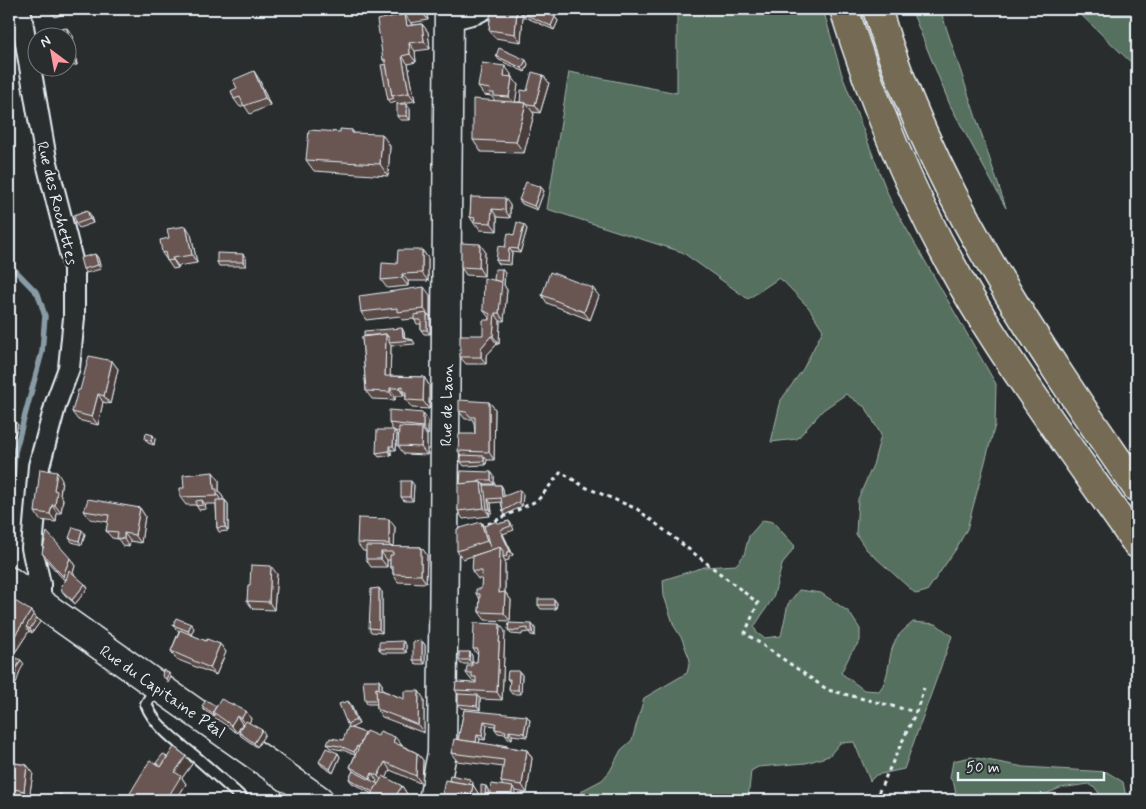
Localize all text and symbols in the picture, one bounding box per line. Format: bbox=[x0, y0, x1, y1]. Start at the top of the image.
north arrow bbox=[28, 28, 78, 78]
text: N bbox=[37, 32, 54, 52]
street label: Rue des Rochettes bbox=[31, 139, 82, 267]
street label: Rue de Laon bbox=[436, 363, 459, 447]
street label: Rue du Capitaine Péal bbox=[95, 641, 229, 744]
scale bar bbox=[958, 749, 1105, 781]
text: 50 m bbox=[966, 758, 1000, 778]

